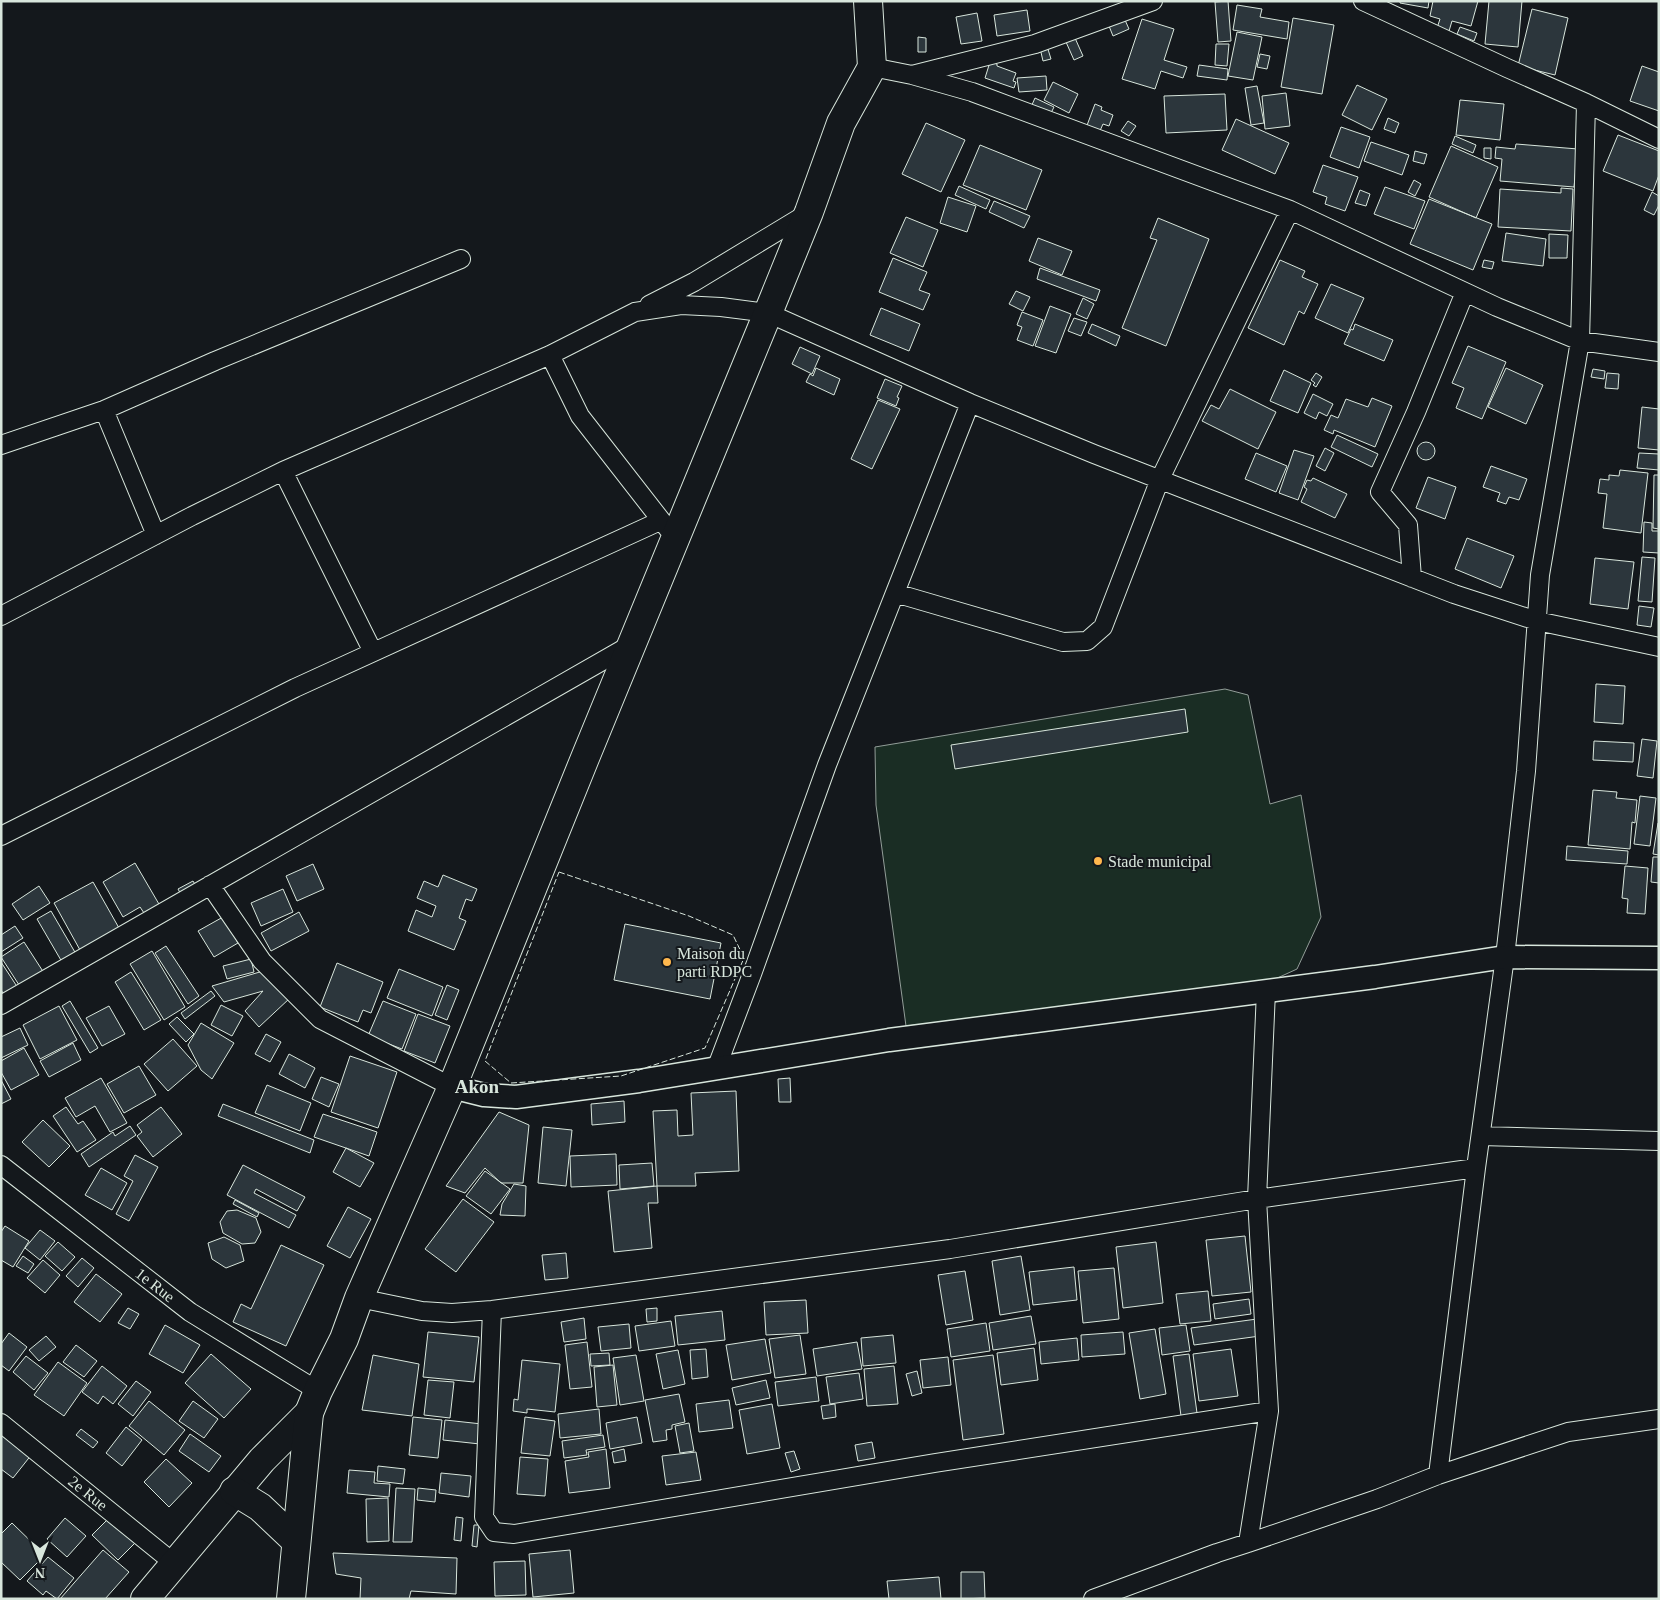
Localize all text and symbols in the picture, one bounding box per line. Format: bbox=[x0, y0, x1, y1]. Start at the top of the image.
place label: Stade municipal bbox=[1108, 853, 1212, 871]
marker: Stade municipal bbox=[1092, 855, 1104, 867]
place label: Maison du parti RDPC bbox=[677, 945, 752, 981]
marker: Maison du parti RDPC bbox=[661, 956, 673, 968]
district label: Akon bbox=[455, 1076, 500, 1097]
street label: 1e Rue bbox=[132, 1264, 178, 1306]
street label: 2e Rue bbox=[65, 1472, 111, 1514]
north arrow bbox=[15, 1535, 65, 1585]
text: N bbox=[35, 1565, 45, 1580]

